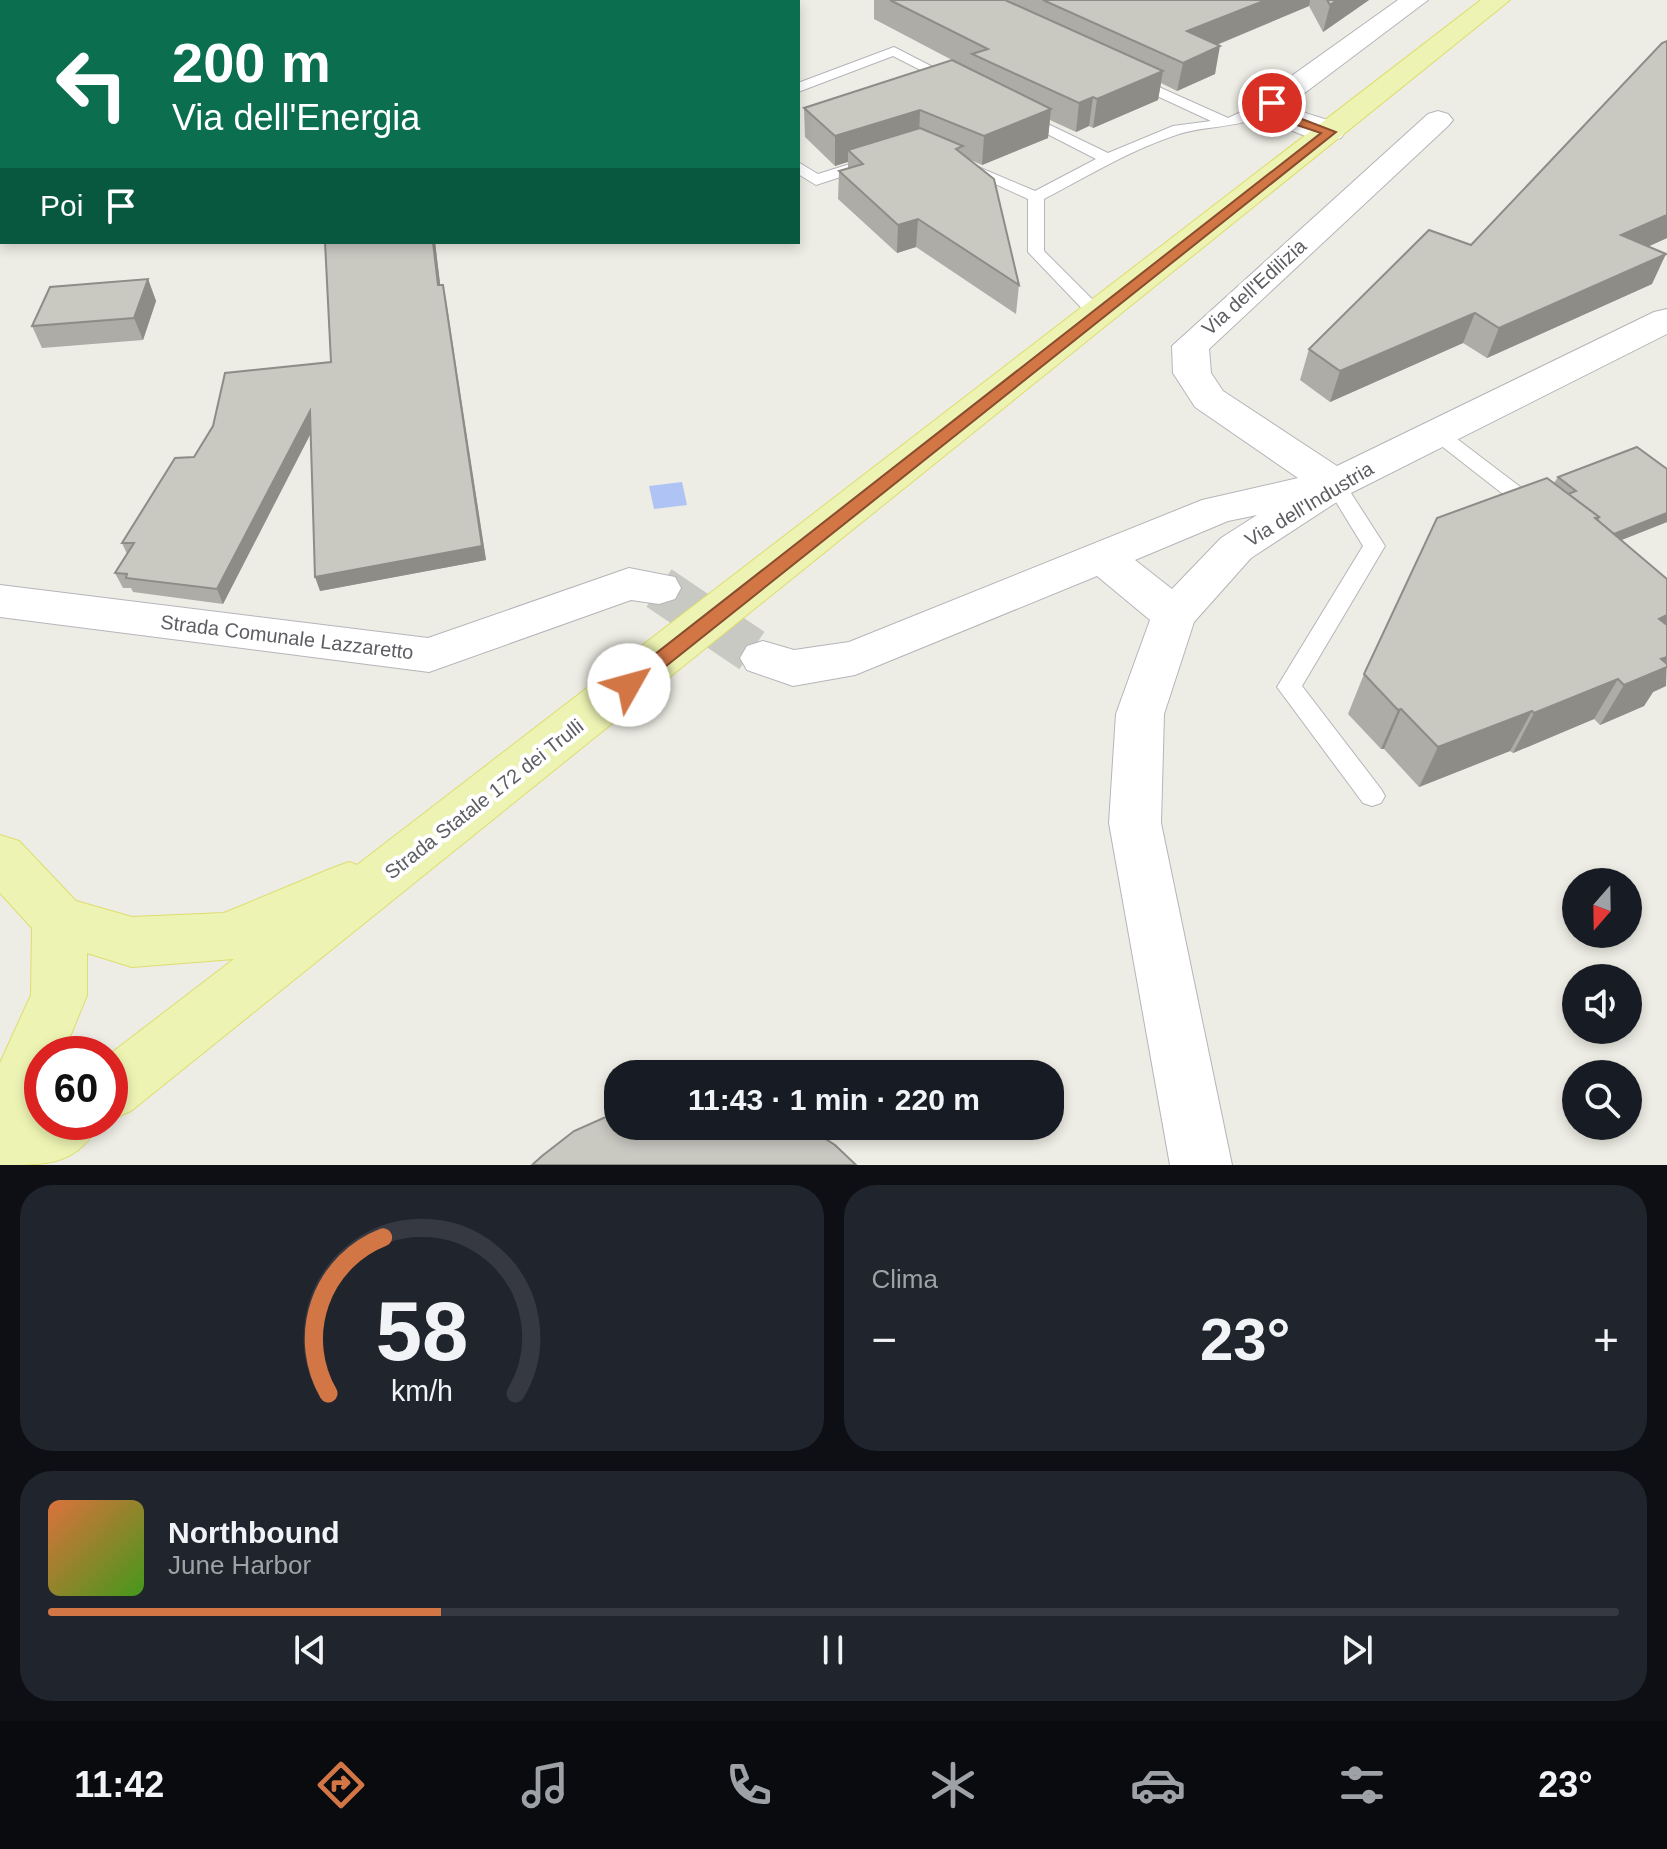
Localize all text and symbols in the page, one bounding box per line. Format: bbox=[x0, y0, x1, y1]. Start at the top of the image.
text: 200 m bbox=[172, 31, 331, 94]
icon: left bbox=[40, 32, 144, 136]
pin bbox=[1238, 69, 1306, 137]
icon: arrive bbox=[1250, 81, 1294, 125]
text: Via dell'Energia bbox=[172, 97, 420, 138]
icon: arrive bbox=[99, 184, 143, 228]
text: Poi bbox=[40, 189, 83, 222]
street label: Via dell'Edilizia bbox=[1197, 234, 1311, 339]
street label: Via dell'Industria bbox=[1241, 457, 1378, 551]
street label: Strada Comunale Lazzaretto bbox=[159, 611, 415, 663]
position arrow bbox=[587, 643, 671, 727]
street label: Strada Statale 172 dei Trulli bbox=[380, 715, 588, 883]
north arrow bbox=[1562, 868, 1642, 948]
map controls bbox=[1562, 868, 1642, 1140]
button: sound bbox=[1562, 964, 1642, 1044]
speed limit sign: 60 bbox=[24, 1036, 128, 1140]
button: search bbox=[1562, 1060, 1642, 1140]
text: 11:43 · 1 min · 220 m bbox=[688, 1083, 980, 1116]
text: Clima bbox=[872, 1264, 938, 1294]
text: 58 bbox=[375, 1285, 468, 1378]
text: 23° bbox=[1200, 1306, 1291, 1373]
text: − bbox=[872, 1315, 897, 1364]
text: + bbox=[1593, 1315, 1619, 1364]
text: km/h bbox=[391, 1375, 453, 1407]
text: Northbound bbox=[168, 1516, 340, 1549]
text: June Harbor bbox=[168, 1550, 311, 1580]
icon: previous bbox=[288, 1628, 332, 1672]
icon: pause bbox=[811, 1628, 855, 1672]
icon: next bbox=[1335, 1628, 1379, 1672]
icon: directions bbox=[313, 1757, 369, 1813]
icon: music bbox=[517, 1757, 573, 1813]
icon: phone bbox=[721, 1757, 777, 1813]
icon: climate bbox=[925, 1757, 981, 1813]
icon: car bbox=[1130, 1757, 1186, 1813]
icon: filters bbox=[1334, 1757, 1390, 1813]
text: 11:42 bbox=[74, 1764, 164, 1805]
text: 23° bbox=[1538, 1764, 1593, 1805]

